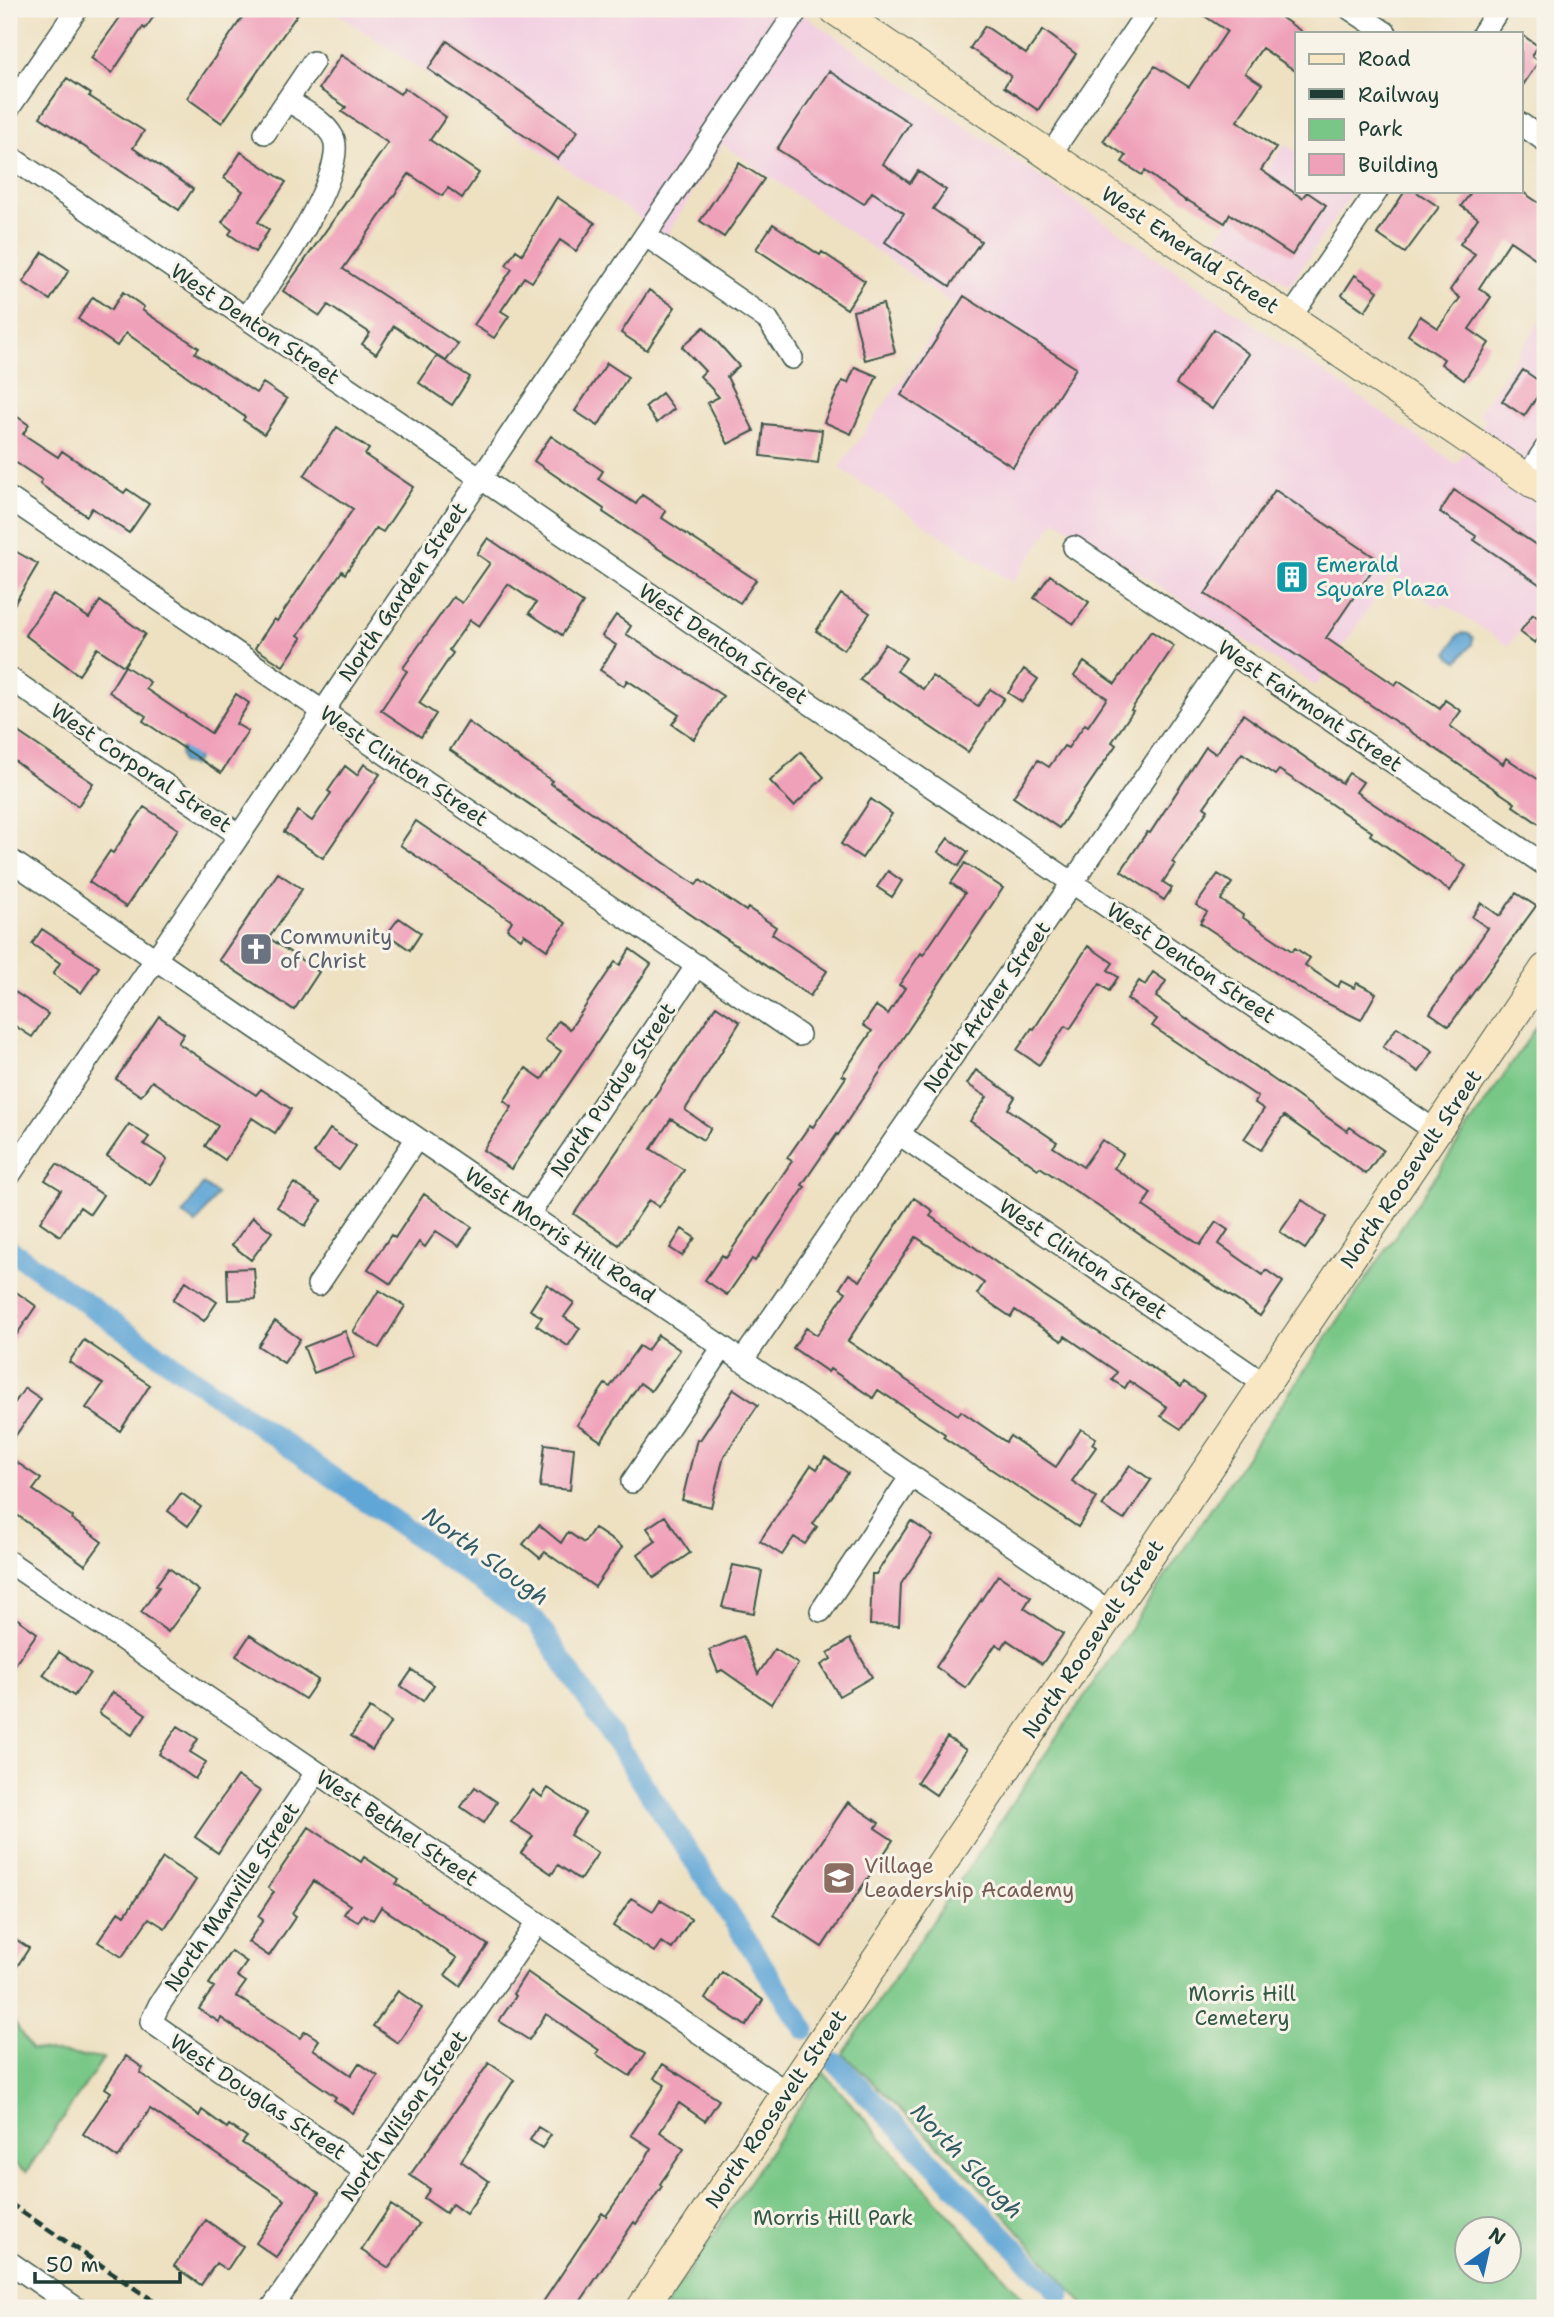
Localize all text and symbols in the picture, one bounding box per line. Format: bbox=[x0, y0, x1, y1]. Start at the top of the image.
legend bbox=[1295, 32, 1522, 192]
text: Road bbox=[1358, 45, 1411, 73]
text: Railway bbox=[1358, 81, 1440, 109]
text: Park bbox=[1358, 115, 1403, 143]
text: Building bbox=[1358, 151, 1438, 179]
street label: West Emerald Street bbox=[1095, 180, 1285, 320]
street label: West Denton Street bbox=[165, 257, 345, 391]
street label: North Garden Street bbox=[332, 497, 474, 687]
place label: Emerald Square Plaza bbox=[1316, 551, 1449, 603]
building icon: Emerald Square Plaza bbox=[1273, 558, 1311, 596]
street label: West Denton Street bbox=[633, 577, 813, 711]
street label: West Fairmont Street bbox=[1212, 634, 1408, 778]
street label: West Corporal Street bbox=[45, 697, 237, 839]
street label: West Clinton Street bbox=[314, 699, 494, 833]
street label: West Denton Street bbox=[1101, 896, 1281, 1030]
street label: North Archer Street bbox=[917, 916, 1057, 1098]
place label: Community of Christ bbox=[280, 923, 392, 975]
church icon: Community of Christ bbox=[237, 930, 275, 968]
street label: North Purdue Street bbox=[544, 997, 682, 1183]
street label: North Roosevelt Street bbox=[1334, 1064, 1488, 1274]
street label: West Morris Hill Road bbox=[459, 1161, 661, 1309]
street label: West Clinton Street bbox=[993, 1192, 1173, 1326]
water label: North Slough bbox=[417, 1500, 555, 1612]
street label: North Roosevelt Street bbox=[1016, 1534, 1170, 1744]
street label: West Bethel Street bbox=[310, 1763, 484, 1893]
street label: North Manville Street bbox=[158, 1797, 306, 1997]
place label: Village Leadership Academy bbox=[864, 1852, 1074, 1904]
school or university icon: Village Leadership Academy bbox=[820, 1859, 858, 1897]
park label: Morris Hill Cemetery bbox=[1188, 1980, 1297, 2032]
street label: North Roosevelt Street bbox=[699, 2004, 853, 2214]
street label: North Wilson Street bbox=[334, 2025, 474, 2207]
street label: West Douglas Street bbox=[164, 2027, 352, 2167]
water label: North Slough bbox=[904, 2097, 1030, 2225]
park label: Morris Hill Park bbox=[753, 2204, 913, 2232]
north arrow bbox=[1452, 2216, 1522, 2286]
text: N bbox=[1484, 2222, 1510, 2251]
scale bar bbox=[35, 2240, 180, 2284]
text: 50 m bbox=[46, 2251, 99, 2279]

